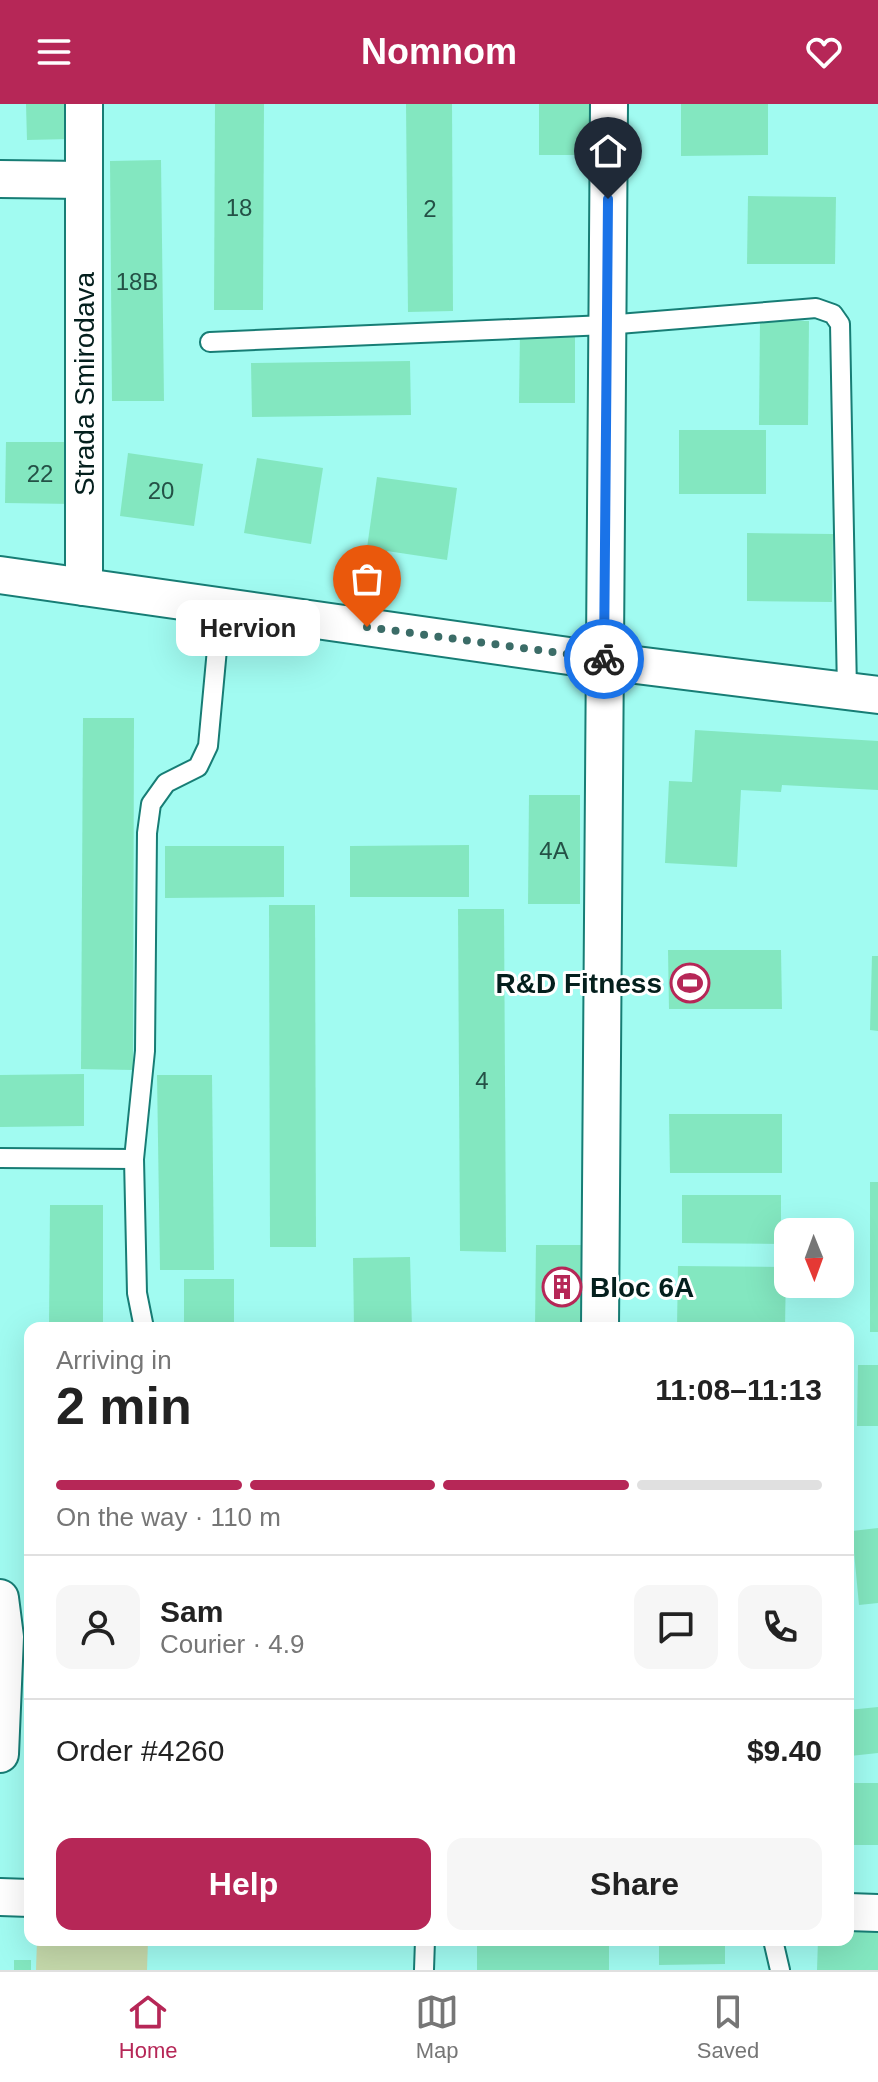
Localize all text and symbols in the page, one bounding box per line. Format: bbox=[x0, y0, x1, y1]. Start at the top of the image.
icon: menu bbox=[32, 30, 76, 74]
icon: heart bbox=[802, 30, 846, 74]
text: Nomnom bbox=[361, 31, 517, 72]
pin bbox=[574, 117, 642, 199]
icon: home bbox=[586, 129, 630, 173]
house number: 18 bbox=[226, 194, 252, 221]
house number: 2 bbox=[423, 195, 437, 222]
house number: 18B bbox=[116, 268, 158, 295]
street label: Strada Smirodava bbox=[69, 272, 100, 496]
house number: 22 bbox=[27, 460, 53, 487]
house number: 20 bbox=[148, 477, 174, 504]
pin bbox=[333, 545, 401, 627]
icon: bag bbox=[345, 557, 389, 601]
callout: Hervion bbox=[175, 599, 319, 655]
text: Hervion bbox=[200, 613, 296, 643]
courier bbox=[564, 619, 644, 699]
icon: bike bbox=[582, 637, 626, 681]
house number: 4A bbox=[539, 837, 569, 864]
sports icon: R&D Fitness bbox=[669, 962, 711, 1004]
place label: R&D Fitness bbox=[496, 968, 662, 999]
house number: 4 bbox=[475, 1067, 489, 1094]
north arrow bbox=[774, 1218, 854, 1298]
map controls bbox=[774, 1218, 854, 1298]
building icon: Bloc 6A bbox=[541, 1266, 583, 1308]
place label: Bloc 6A bbox=[590, 1272, 694, 1303]
text: Arriving in bbox=[56, 1345, 172, 1375]
text: 11:08–11:13 bbox=[655, 1373, 822, 1406]
text: 2 min bbox=[56, 1377, 192, 1435]
text: On the way · 110 m bbox=[56, 1502, 281, 1532]
button: person bbox=[56, 1585, 140, 1669]
button: chat bbox=[634, 1585, 718, 1669]
button: phone bbox=[738, 1585, 822, 1669]
text: Sam bbox=[160, 1595, 223, 1628]
text: Courier · 4.9 bbox=[160, 1629, 305, 1659]
text: Order #4260 bbox=[56, 1734, 224, 1767]
text: $9.40 bbox=[747, 1734, 822, 1767]
button: Help bbox=[56, 1838, 431, 1930]
button: Share bbox=[447, 1838, 822, 1930]
tab: Home bbox=[119, 1990, 178, 2064]
tab: Map bbox=[415, 1990, 459, 2064]
tab: Saved bbox=[697, 1990, 759, 2064]

